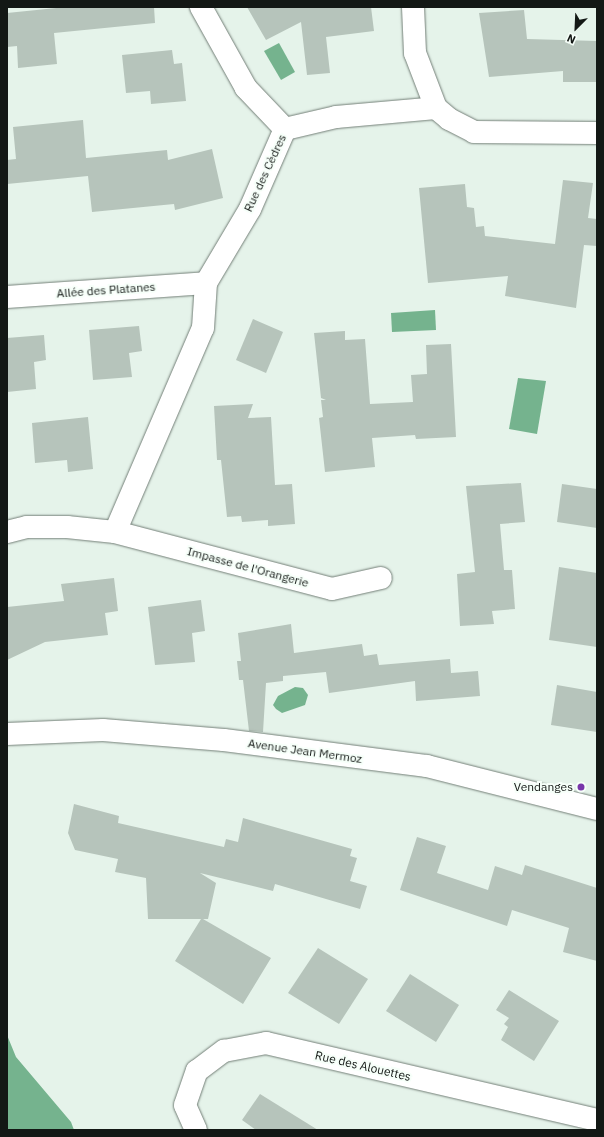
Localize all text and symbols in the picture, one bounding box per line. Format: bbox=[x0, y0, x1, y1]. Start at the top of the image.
north arrow bbox=[556, 8, 596, 48]
text: N bbox=[565, 31, 578, 47]
street label: Rue des Cèdres bbox=[241, 132, 289, 214]
street label: Allée des Platanes bbox=[56, 279, 156, 301]
street label: Impasse de l'Orangerie bbox=[186, 544, 310, 590]
street label: Avenue Jean Mermoz bbox=[247, 736, 363, 766]
place label: Vendanges bbox=[514, 780, 573, 794]
marker: Vendanges bbox=[576, 782, 586, 792]
street label: Rue des Alouettes bbox=[314, 1048, 412, 1084]

